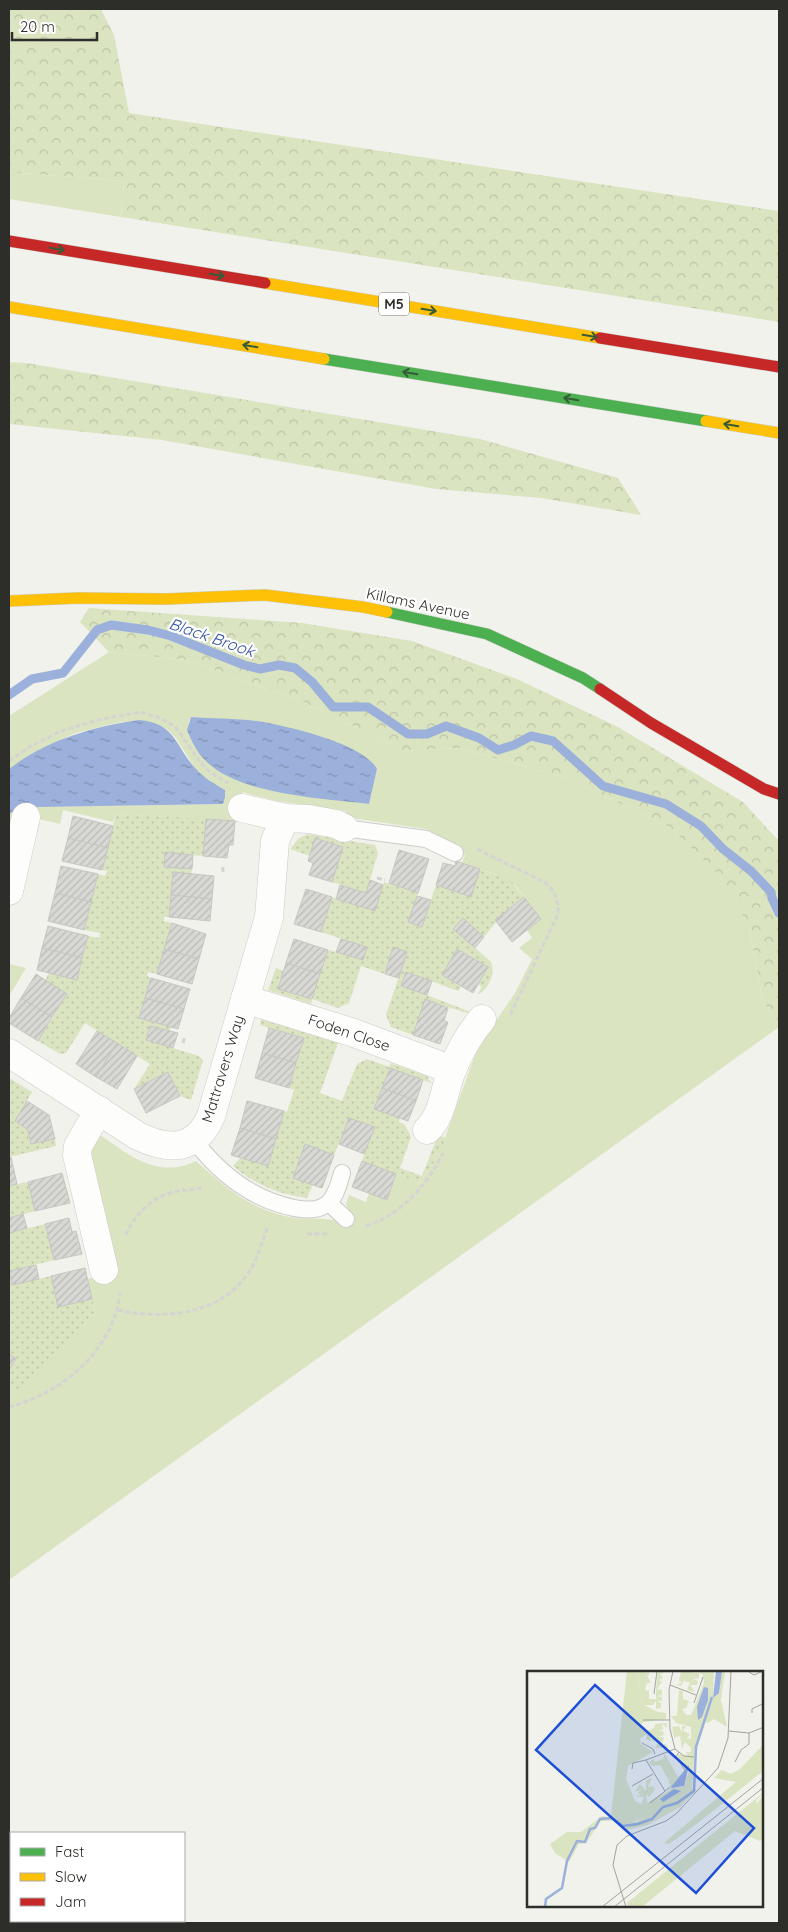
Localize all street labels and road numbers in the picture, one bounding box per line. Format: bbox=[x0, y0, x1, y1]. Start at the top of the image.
road number: M5 bbox=[379, 292, 409, 316]
street label: Killams Avenue bbox=[365, 583, 472, 624]
street label: Foden Close bbox=[306, 1010, 393, 1055]
street label: Mattravers Way bbox=[197, 1013, 248, 1125]

